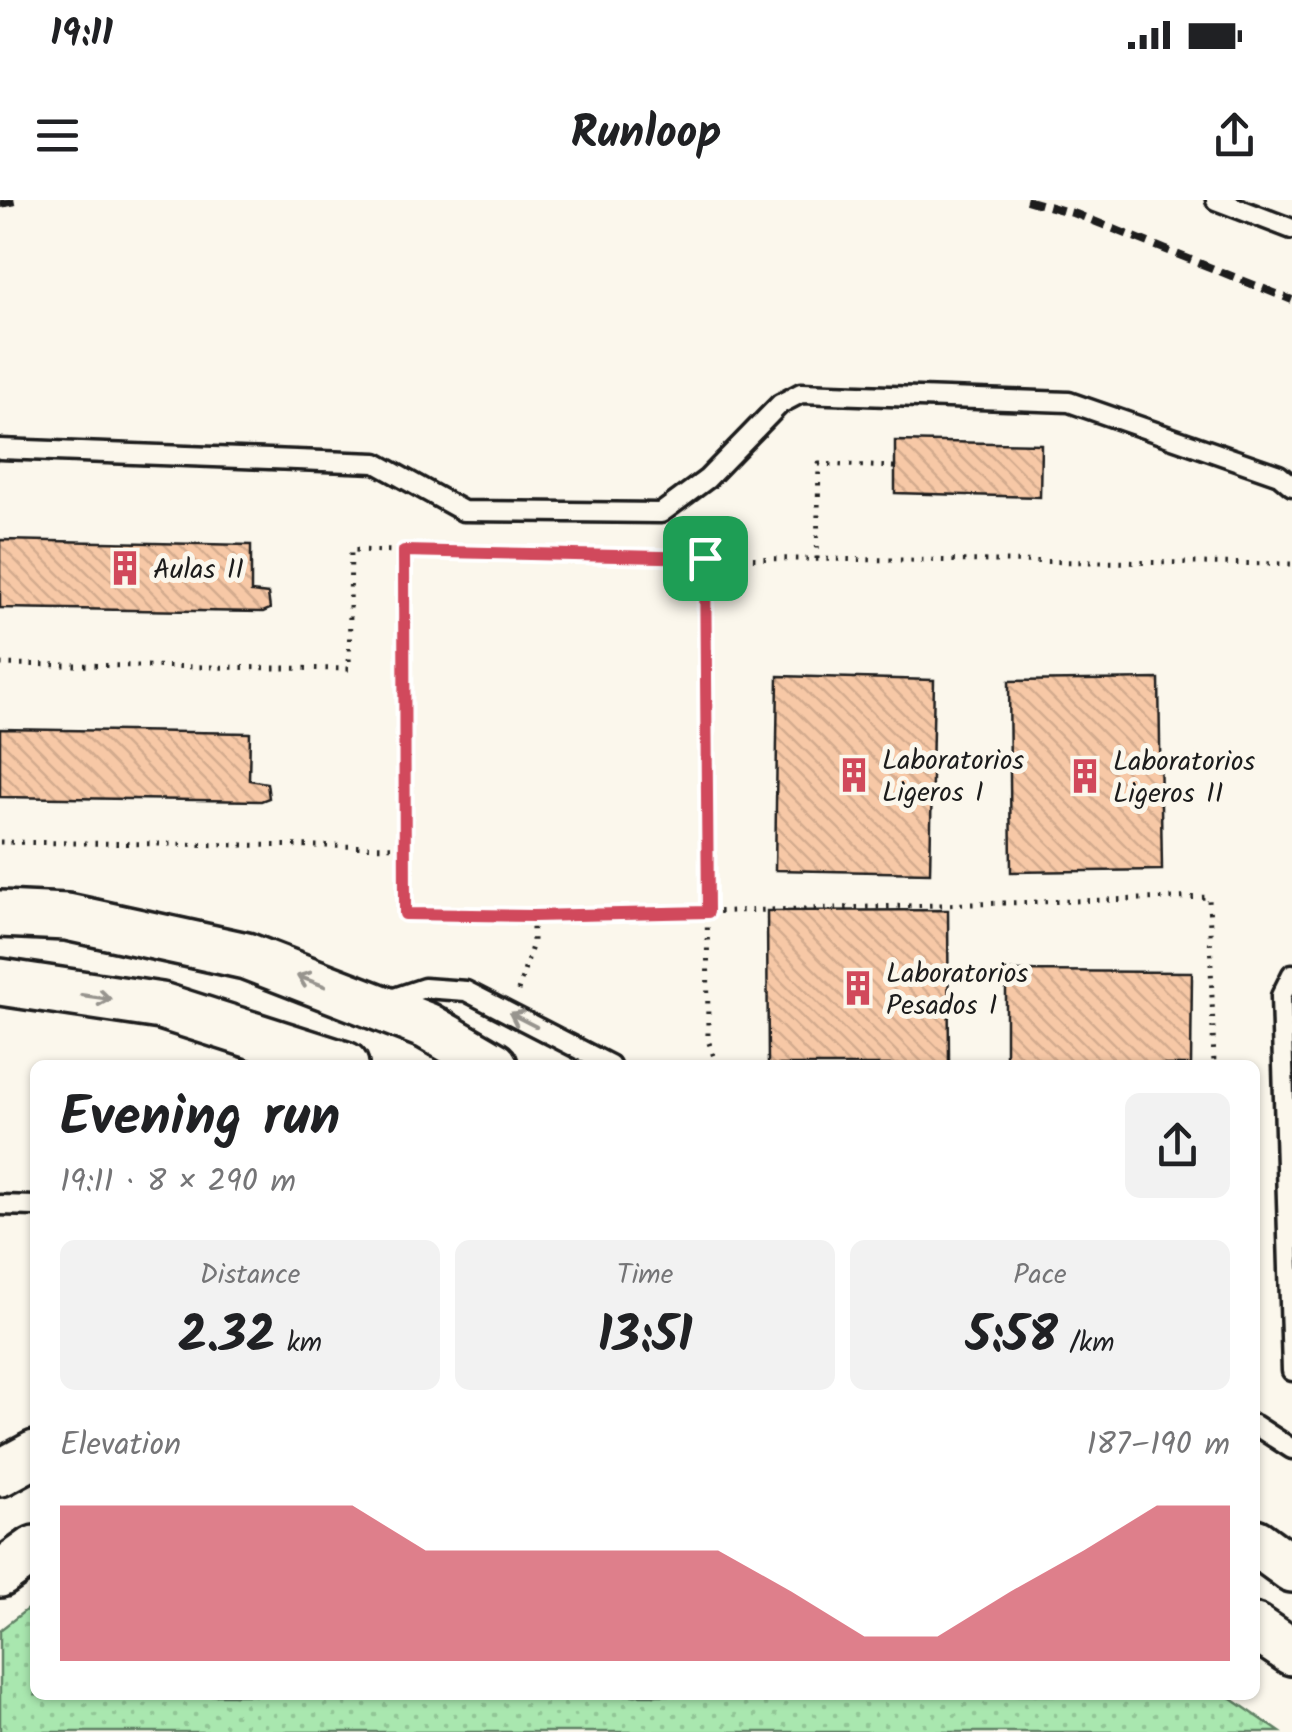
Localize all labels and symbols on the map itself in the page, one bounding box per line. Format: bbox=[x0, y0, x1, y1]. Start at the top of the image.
pin bbox=[663, 516, 748, 601]
place label: Aulas II bbox=[153, 548, 244, 593]
building icon: Aulas II bbox=[106, 549, 144, 587]
place label: Laboratorios Ligeros I bbox=[882, 739, 1024, 816]
place label: Laboratorios Ligeros II bbox=[1113, 740, 1255, 817]
building icon: Laboratorios Ligeros I bbox=[835, 756, 873, 794]
building icon: Laboratorios Ligeros II bbox=[1066, 757, 1104, 795]
place label: Laboratorios Pesados I bbox=[886, 952, 1028, 1029]
building icon: Laboratorios Pesados I bbox=[839, 969, 877, 1007]
one-way arrow bbox=[296, 971, 326, 989]
one-way arrow bbox=[80, 988, 112, 1006]
one-way arrow bbox=[508, 1010, 538, 1029]

